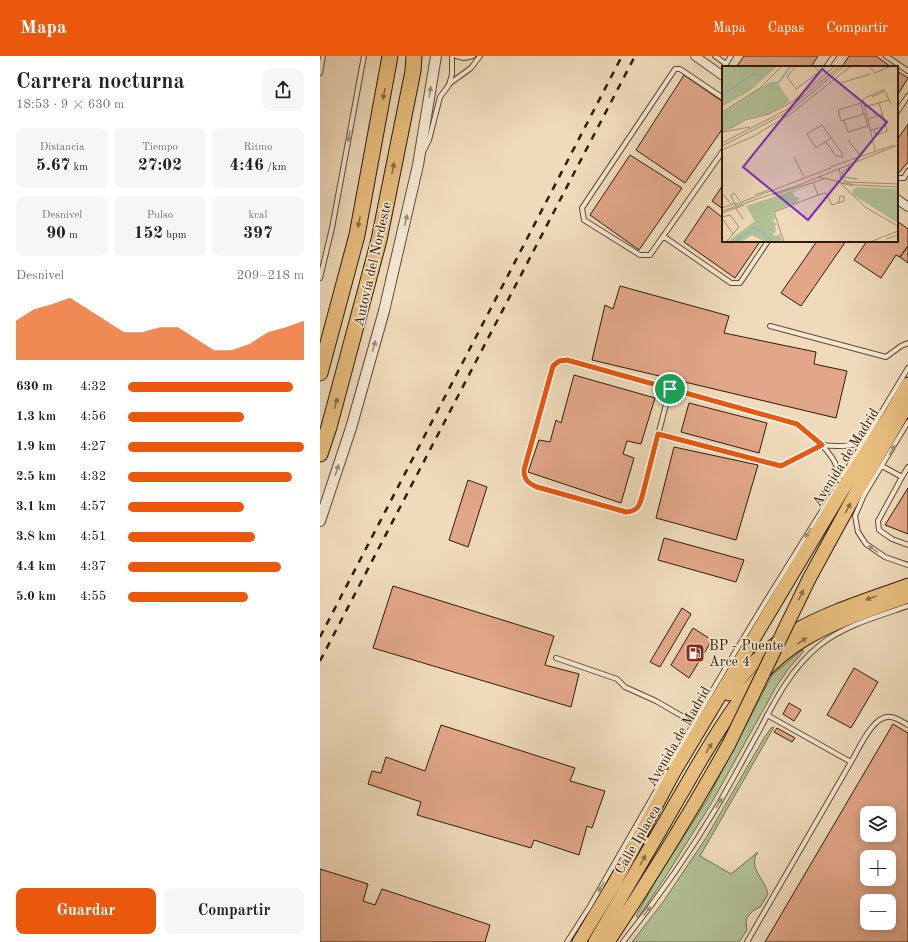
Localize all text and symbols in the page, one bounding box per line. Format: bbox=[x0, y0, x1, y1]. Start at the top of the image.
text: Mapa bbox=[20, 19, 67, 38]
text: Mapa bbox=[713, 21, 746, 35]
text: Capas bbox=[768, 21, 804, 35]
text: Compartir bbox=[826, 21, 888, 35]
inset map bbox=[722, 66, 898, 242]
button: share bbox=[262, 69, 304, 111]
text: Carrera nocturna bbox=[16, 71, 185, 93]
one-way arrow bbox=[427, 86, 433, 98]
one-way arrow bbox=[380, 88, 386, 101]
text: 18:53 · 9 × 630 m bbox=[16, 98, 124, 111]
one-way arrow bbox=[346, 130, 352, 142]
text: Distancia bbox=[40, 142, 84, 153]
text: Tiempo bbox=[142, 142, 178, 153]
text: Ritmo bbox=[244, 142, 272, 153]
text: 5.67 bbox=[36, 157, 70, 174]
text: 27:02 bbox=[138, 157, 182, 174]
text: 4:46 bbox=[230, 157, 264, 174]
text: km bbox=[70, 162, 88, 173]
text: /km bbox=[264, 162, 286, 173]
one-way arrow bbox=[391, 162, 397, 174]
street label: Autovía del Nordeste bbox=[352, 201, 394, 328]
text: Desnivel bbox=[42, 210, 82, 221]
text: Pulso bbox=[147, 210, 173, 221]
text: kcal bbox=[249, 210, 267, 221]
one-way arrow bbox=[403, 214, 409, 226]
one-way arrow bbox=[356, 216, 362, 228]
text: 90 bbox=[46, 225, 66, 242]
text: 152 bbox=[134, 225, 163, 242]
text: 397 bbox=[243, 225, 273, 242]
text: m bbox=[66, 230, 78, 241]
text: bpm bbox=[163, 230, 186, 241]
text: Desnivel bbox=[16, 269, 64, 282]
text: 209–218 m bbox=[237, 269, 304, 282]
one-way arrow bbox=[372, 340, 378, 352]
pin bbox=[653, 372, 687, 406]
icon: arrive bbox=[659, 378, 681, 400]
text: 630 m bbox=[16, 380, 53, 393]
text: 4:32 bbox=[80, 380, 106, 393]
one-way arrow bbox=[333, 397, 339, 409]
street label: Avenida de Madrid bbox=[810, 406, 882, 509]
text: 1.3 km bbox=[16, 410, 56, 423]
text: 4:56 bbox=[80, 410, 106, 423]
text: 1.9 km bbox=[16, 440, 56, 453]
text: 4:27 bbox=[80, 440, 106, 453]
one-way arrow bbox=[888, 444, 895, 456]
one-way arrow bbox=[334, 464, 340, 476]
text: 2.5 km bbox=[16, 470, 56, 483]
text: 4:32 bbox=[80, 470, 106, 483]
text: 3.1 km bbox=[16, 500, 56, 513]
text: 4:57 bbox=[80, 500, 106, 513]
one-way arrow bbox=[844, 502, 851, 514]
one-way arrow bbox=[804, 528, 812, 538]
text: 3.8 km bbox=[16, 530, 56, 543]
text: 4:51 bbox=[80, 530, 106, 543]
one-way arrow bbox=[868, 545, 878, 553]
text: 4.4 km bbox=[16, 560, 56, 573]
text: 4:37 bbox=[80, 560, 106, 573]
text: 5.0 km bbox=[16, 590, 56, 603]
text: 4:55 bbox=[80, 590, 106, 603]
one-way arrow bbox=[798, 590, 804, 601]
one-way arrow bbox=[865, 596, 877, 602]
one-way arrow bbox=[797, 637, 808, 645]
place label: BP - Puente Arce 4 bbox=[709, 639, 784, 669]
fuel station icon: BP - Puente Arce 4 bbox=[684, 642, 706, 664]
street label: Avenida de Madrid bbox=[645, 684, 713, 789]
one-way arrow bbox=[705, 742, 712, 754]
one-way arrow bbox=[715, 797, 722, 809]
street label: Calle Iplacea bbox=[613, 803, 663, 876]
map controls bbox=[860, 806, 896, 930]
button: layers bbox=[860, 806, 896, 842]
button: + bbox=[860, 850, 896, 886]
one-way arrow bbox=[639, 854, 646, 866]
one-way arrow bbox=[597, 881, 604, 893]
button: Guardar bbox=[16, 888, 156, 934]
button: Compartir bbox=[164, 888, 304, 934]
button: − bbox=[860, 894, 896, 930]
one-way arrow bbox=[643, 906, 652, 917]

